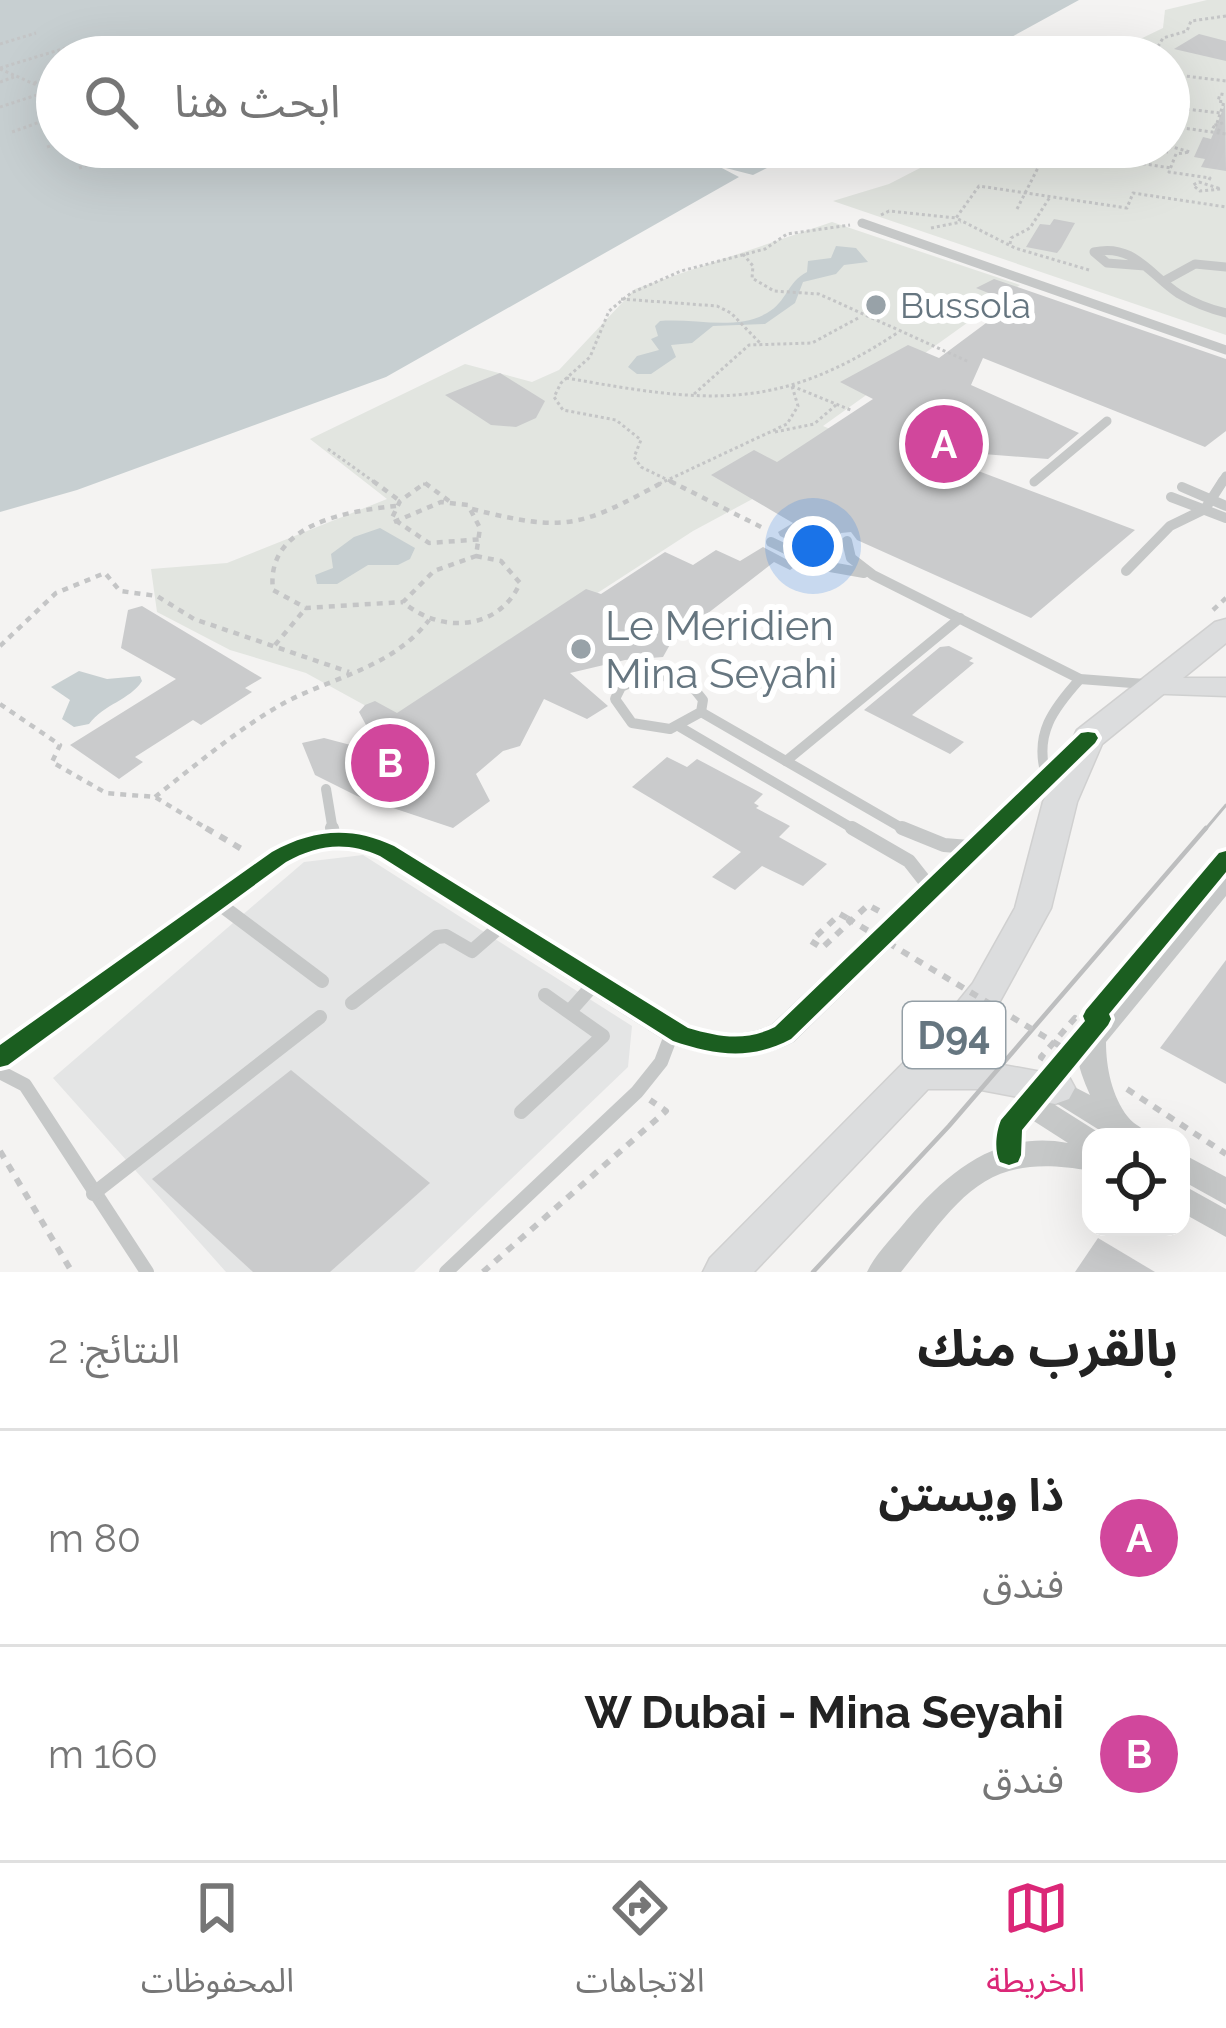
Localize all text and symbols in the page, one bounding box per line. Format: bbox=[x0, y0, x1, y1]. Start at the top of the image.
search box bbox=[36, 36, 1190, 168]
icon: search bbox=[78, 69, 144, 135]
text: ابحث هنا bbox=[174, 75, 341, 128]
place label: Bussola bbox=[900, 284, 1031, 326]
marker: Bussola bbox=[863, 292, 889, 318]
pin: A bbox=[905, 399, 983, 489]
your location bbox=[783, 516, 843, 576]
place label: Le Meridien Mina Seyahi bbox=[605, 601, 837, 698]
marker: Le Meridien Mina Seyahi bbox=[568, 636, 594, 662]
pin: B bbox=[351, 718, 429, 808]
road number: D94 bbox=[903, 1002, 1005, 1068]
map controls bbox=[1082, 1128, 1190, 1236]
button: locate bbox=[1082, 1128, 1190, 1236]
text: بالقرب منك bbox=[917, 1318, 1178, 1378]
text: النتائج: 2 bbox=[48, 1326, 180, 1372]
text: ذا ويستن bbox=[879, 1469, 1064, 1522]
text: 80 m bbox=[48, 1515, 141, 1561]
text: A bbox=[1126, 1515, 1152, 1561]
text: فندق bbox=[982, 1561, 1064, 1607]
text: W Dubai - Mina Seyahi bbox=[584, 1686, 1064, 1739]
text: 160 m bbox=[48, 1731, 158, 1777]
text: B bbox=[1126, 1731, 1152, 1777]
text: فندق bbox=[982, 1756, 1064, 1802]
tab: المحفوظات bbox=[141, 1875, 294, 2016]
tab: الاتجاهات bbox=[576, 1875, 705, 2016]
tab: الخريطة bbox=[986, 1875, 1085, 2016]

